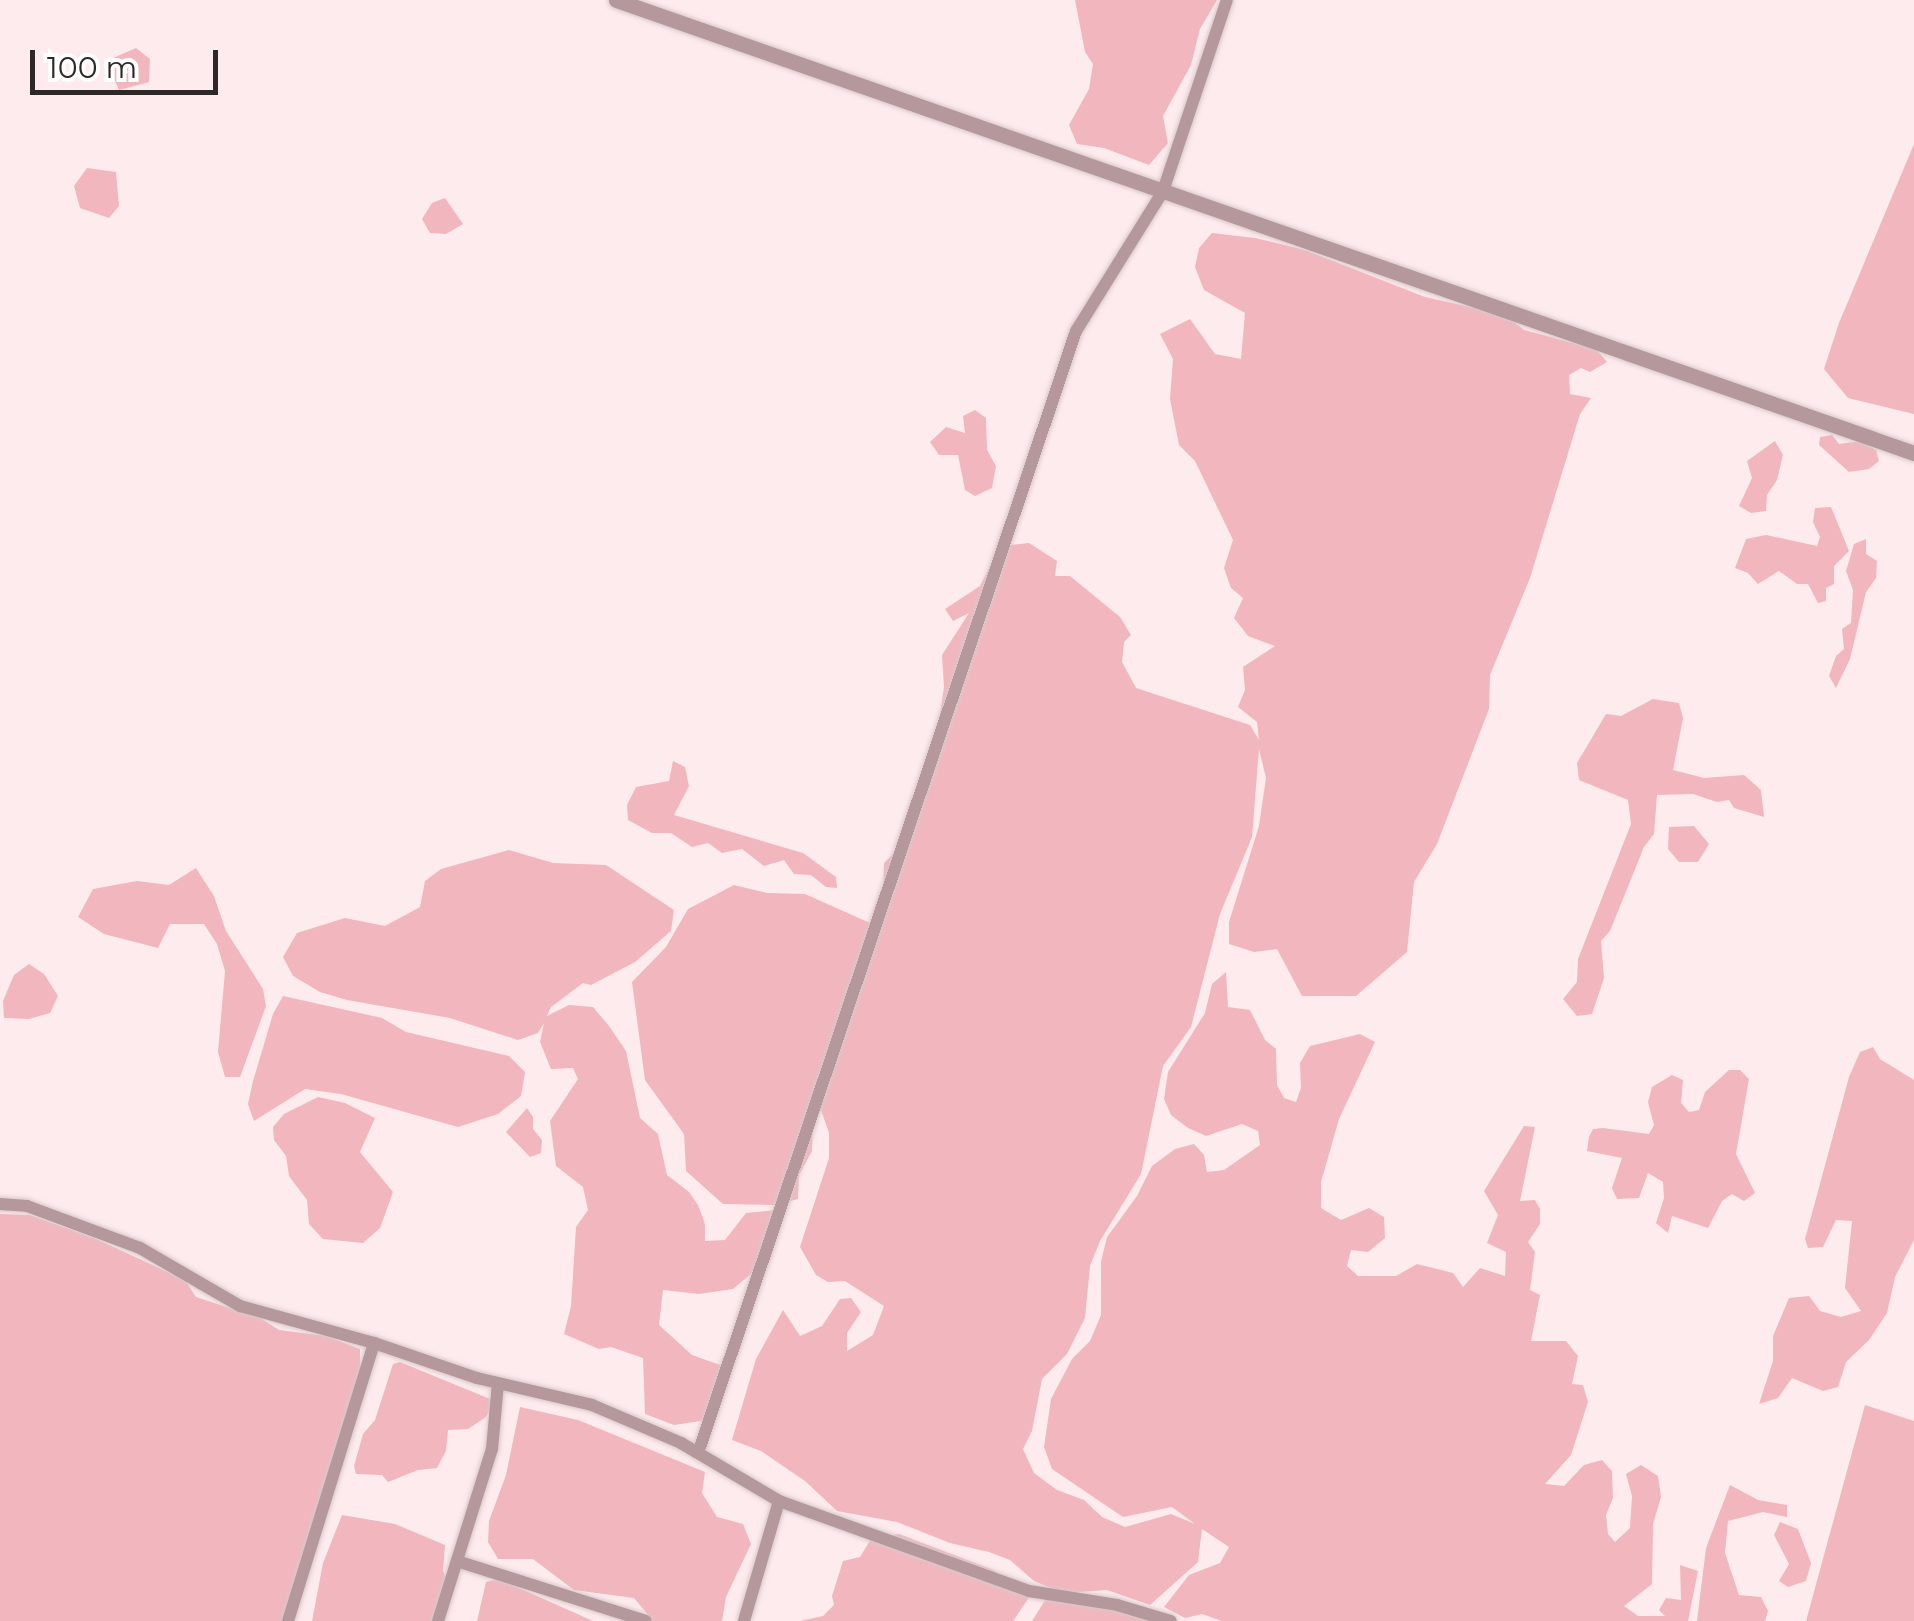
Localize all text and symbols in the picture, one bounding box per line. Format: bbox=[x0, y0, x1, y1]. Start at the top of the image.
scale bar bbox=[35, 30, 222, 92]
text: 100 m bbox=[47, 49, 137, 86]

